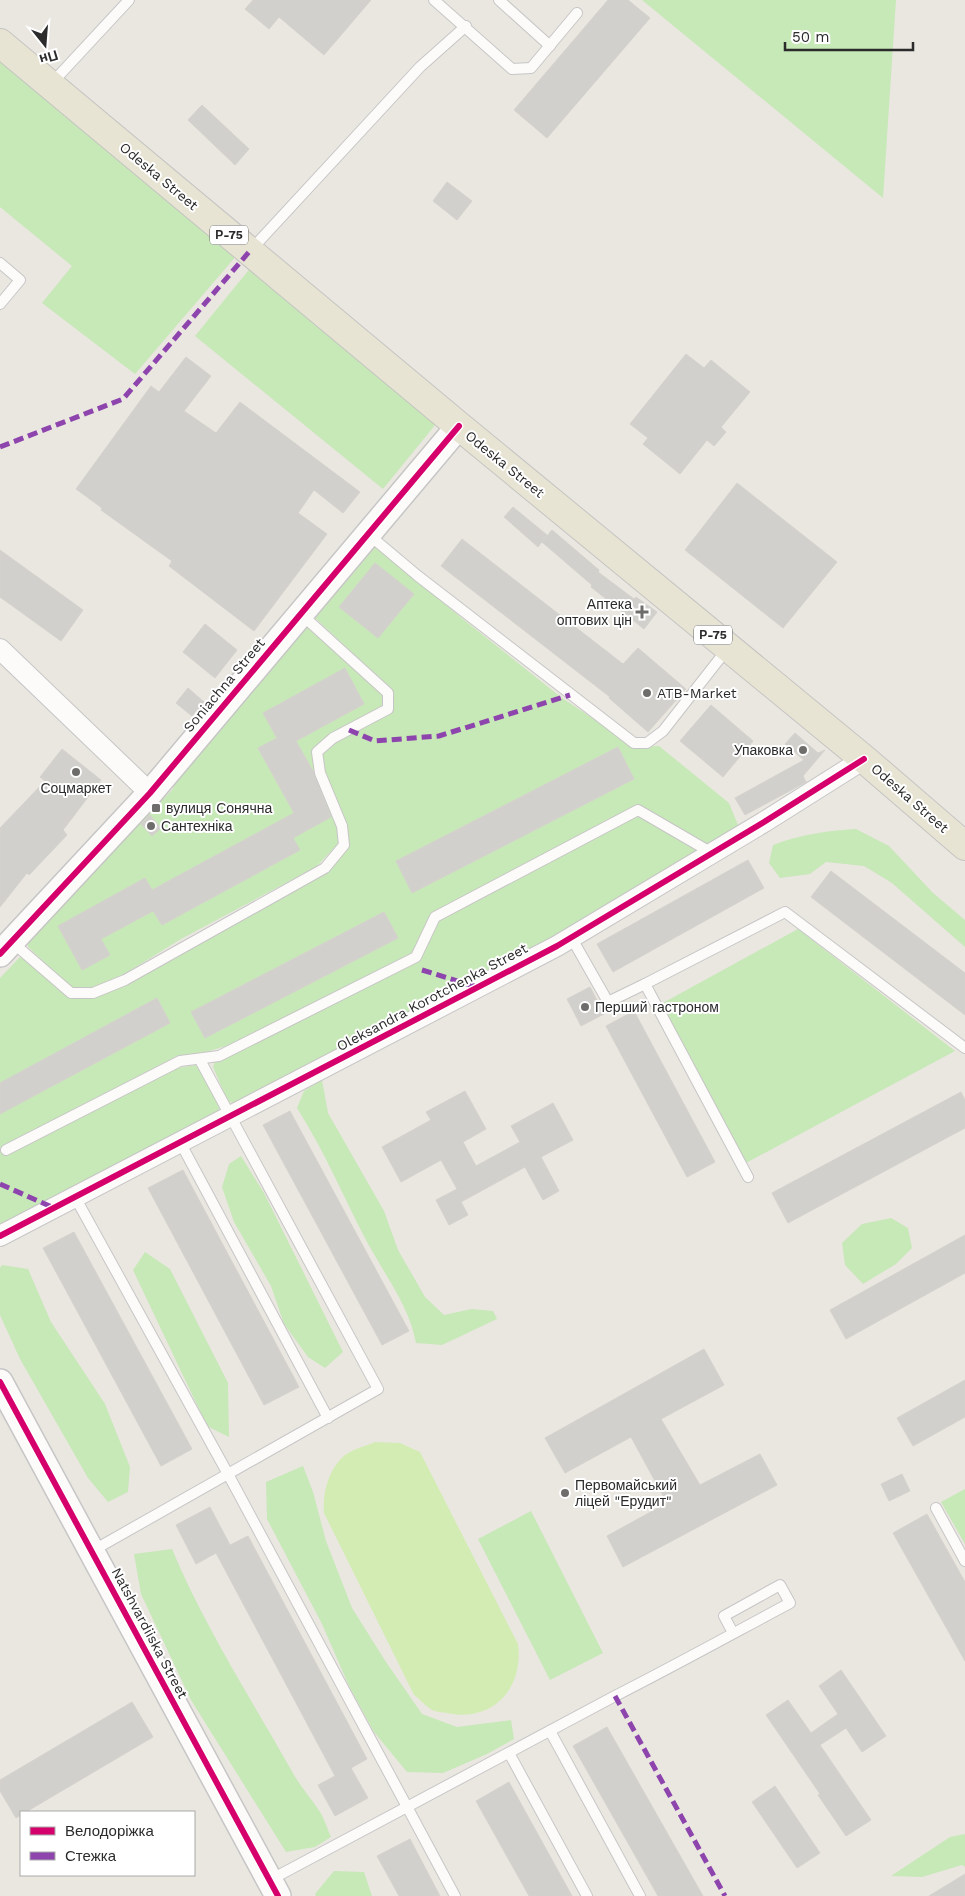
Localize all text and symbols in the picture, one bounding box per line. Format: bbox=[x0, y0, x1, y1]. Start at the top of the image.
north arrow bbox=[20, 20, 70, 70]
scale bar bbox=[785, 20, 912, 52]
text: 50 m bbox=[792, 28, 829, 46]
text: Пн bbox=[38, 47, 60, 68]
street label: Odeska Street bbox=[117, 139, 201, 213]
road number: Р-75 bbox=[210, 226, 248, 244]
street label: Odeska Street bbox=[462, 427, 548, 501]
place label: Аптека оптових цін bbox=[557, 596, 632, 628]
marker: Аптека оптових цін bbox=[636, 606, 648, 618]
road number: Р-75 bbox=[694, 626, 732, 644]
street label: Soniachna Street bbox=[180, 635, 268, 735]
place label: ATB-Market bbox=[657, 685, 737, 701]
marker: ATB-Market bbox=[641, 687, 653, 699]
place label: Упаковка bbox=[734, 742, 793, 758]
marker: Упаковка bbox=[797, 744, 809, 756]
street label: Odeska Street bbox=[868, 760, 952, 836]
marker: Соцмаркет bbox=[70, 766, 82, 778]
place label: Соцмаркет bbox=[40, 780, 112, 796]
place label: вулиця Сонячна bbox=[166, 800, 272, 816]
marker: вулиця Сонячна bbox=[150, 802, 162, 814]
place label: Сантехніка bbox=[161, 818, 233, 834]
marker: Сантехніка bbox=[145, 820, 157, 832]
street label: Oleksandra Korotchenka Street bbox=[334, 940, 530, 1054]
place label: Перший гастроном bbox=[595, 999, 719, 1015]
marker: Перший гастроном bbox=[579, 1001, 591, 1013]
place label: Первомайський ліцей "Ерудит" bbox=[575, 1477, 677, 1509]
marker: Первомайський ліцей "Ерудит" bbox=[559, 1487, 571, 1499]
street label: Natshvardiiska Street bbox=[109, 1565, 191, 1701]
legend bbox=[20, 1811, 195, 1876]
text: Велодоріжка bbox=[65, 1822, 154, 1840]
text: Стежка bbox=[65, 1847, 117, 1865]

